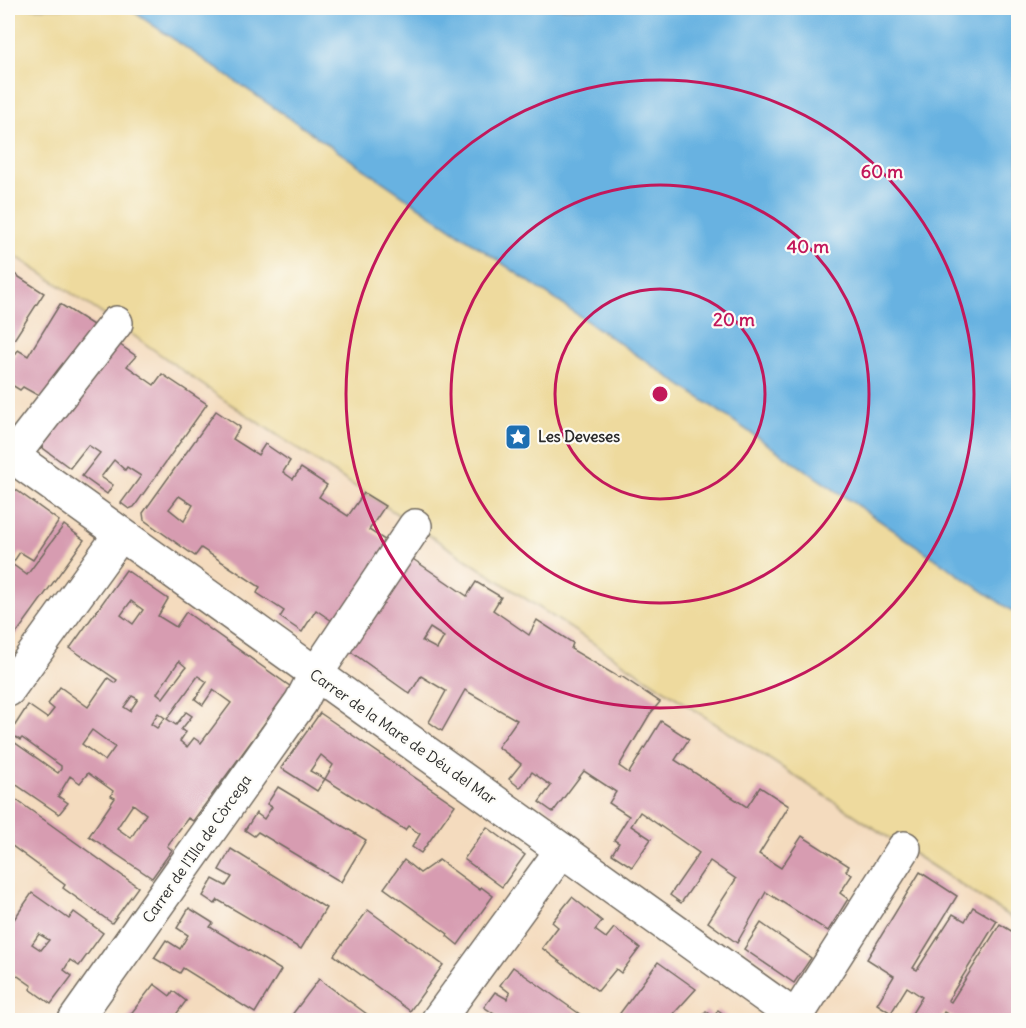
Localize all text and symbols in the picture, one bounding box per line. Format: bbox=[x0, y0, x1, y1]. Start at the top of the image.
text: 60 m bbox=[861, 160, 903, 183]
text: 40 m bbox=[787, 235, 829, 258]
text: 20 m bbox=[713, 308, 755, 331]
centre of rings bbox=[650, 384, 670, 404]
place icon: Les Deveses bbox=[503, 422, 533, 452]
place label: Les Deveses bbox=[538, 427, 620, 446]
street label: Carrer de la Mare de Déu del Mar bbox=[306, 665, 500, 809]
street label: Carrer de l'Illa de Còrcega bbox=[138, 770, 255, 927]

